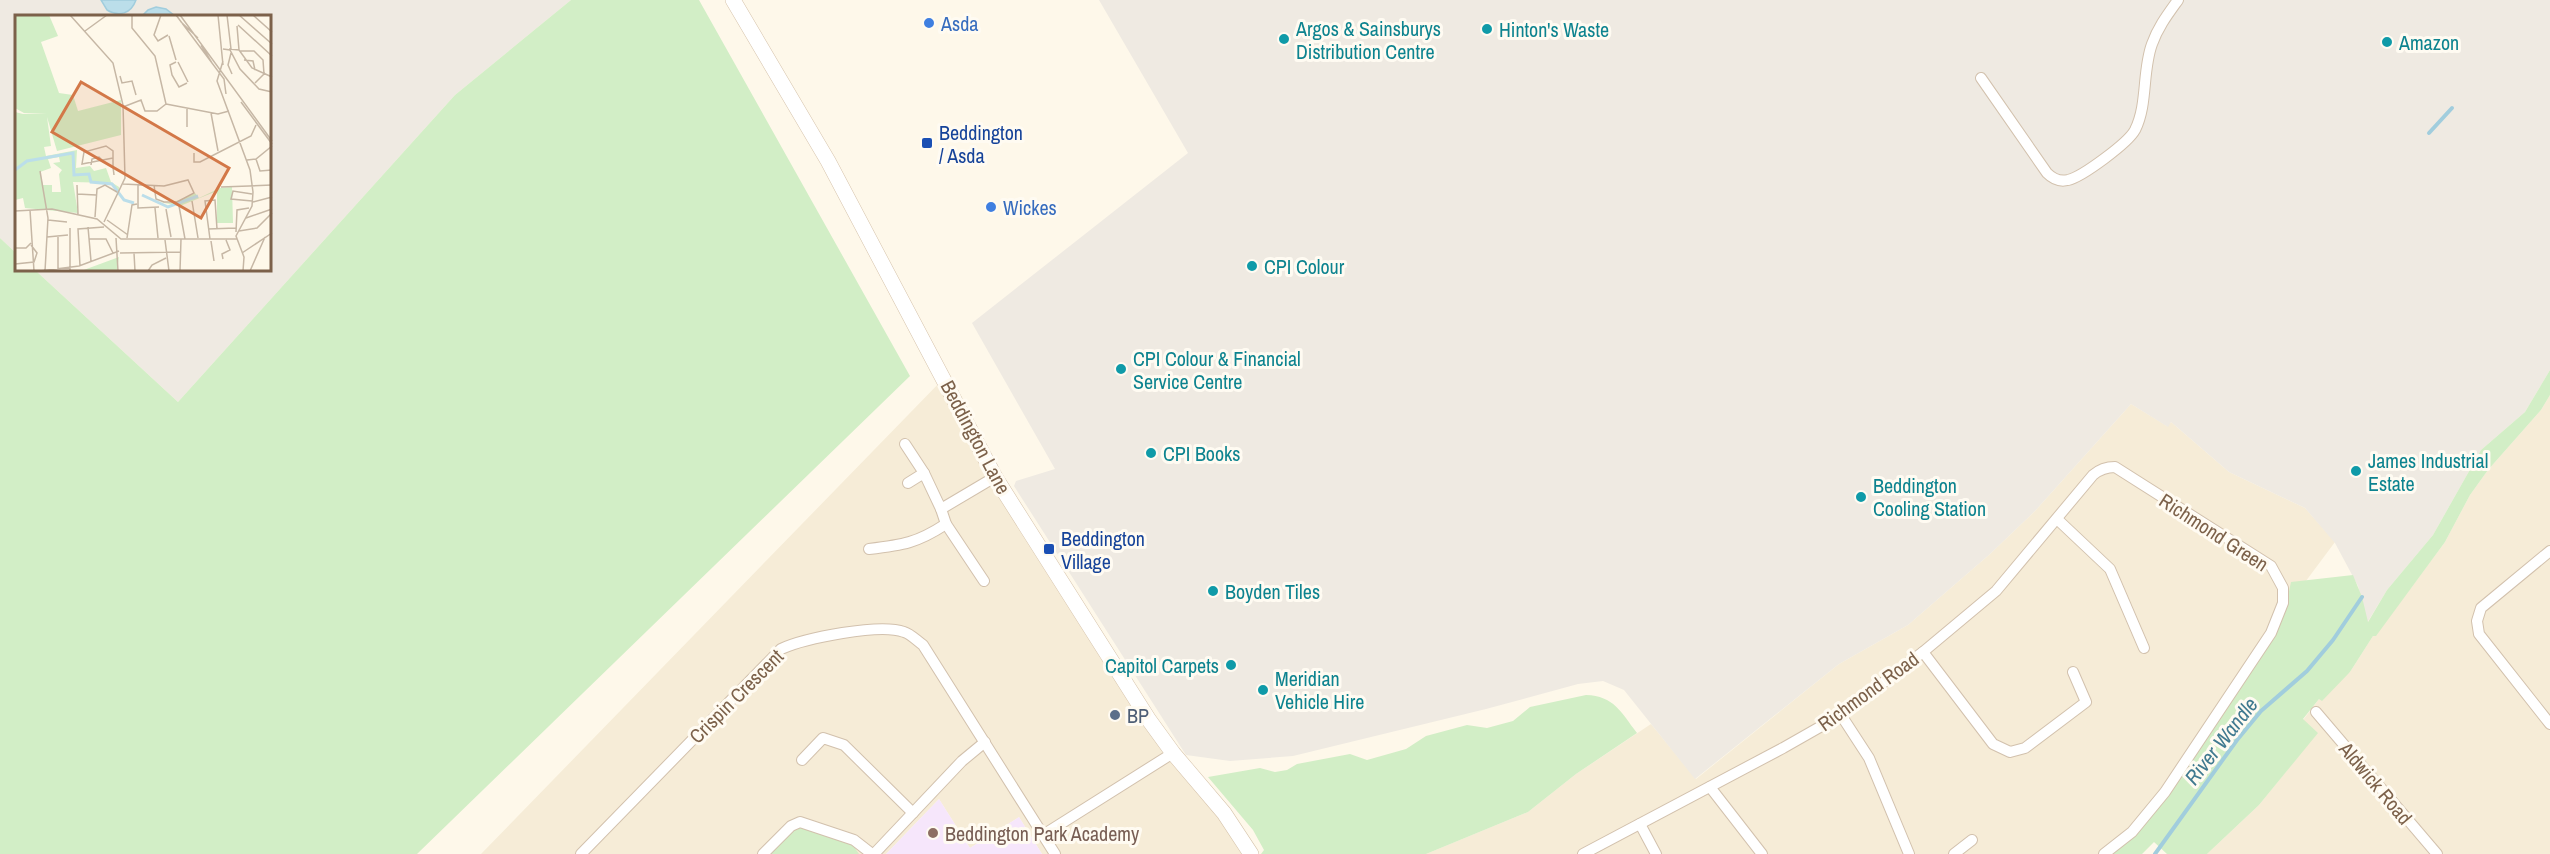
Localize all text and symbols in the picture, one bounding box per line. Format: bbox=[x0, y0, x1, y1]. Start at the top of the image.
place label: Asda bbox=[940, 10, 978, 37]
inset map bbox=[15, 15, 272, 272]
place label: Argos & Sainsburys Distribution Centre bbox=[1295, 15, 1441, 65]
marker: Asda bbox=[922, 16, 936, 30]
place label: Hinton's Waste bbox=[1499, 16, 1609, 43]
marker: Hinton's Waste bbox=[1480, 22, 1494, 36]
place label: Amazon bbox=[2398, 29, 2459, 56]
marker: Argos & Sainsburys Distribution Centre bbox=[1277, 32, 1291, 46]
marker: Amazon bbox=[2380, 35, 2394, 49]
place label: Beddington / Asda bbox=[939, 119, 1023, 169]
marker: Beddington / Asda bbox=[920, 136, 934, 150]
place label: Wickes bbox=[1003, 194, 1057, 221]
marker: Wickes bbox=[984, 200, 998, 214]
place label: CPI Colour bbox=[1264, 253, 1345, 280]
marker: CPI Colour bbox=[1245, 259, 1259, 273]
place label: CPI Colour & Financial Service Centre bbox=[1133, 345, 1301, 395]
marker: CPI Colour & Financial Service Centre bbox=[1114, 362, 1128, 376]
street label: Beddington Lane bbox=[935, 375, 1017, 499]
place label: CPI Books bbox=[1163, 440, 1240, 467]
marker: CPI Books bbox=[1144, 446, 1158, 460]
place label: James Industrial Estate bbox=[2368, 447, 2488, 497]
marker: James Industrial Estate bbox=[2349, 464, 2363, 478]
place label: Beddington Cooling Station bbox=[1873, 472, 1986, 522]
street label: Richmond Green bbox=[2154, 487, 2274, 577]
marker: Beddington Cooling Station bbox=[1854, 490, 1868, 504]
place label: Beddington Village bbox=[1061, 525, 1145, 575]
marker: Beddington Village bbox=[1042, 542, 1056, 556]
place label: Boyden Tiles bbox=[1225, 578, 1320, 605]
marker: Boyden Tiles bbox=[1206, 584, 1220, 598]
street label: Crispin Crescent bbox=[683, 643, 789, 749]
street label: Richmond Road bbox=[1812, 645, 1924, 737]
place label: Capitol Carpets bbox=[1105, 652, 1219, 679]
marker: Capitol Carpets bbox=[1224, 658, 1238, 672]
place label: Meridian Vehicle Hire bbox=[1275, 665, 1364, 715]
marker: Meridian Vehicle Hire bbox=[1256, 683, 1270, 697]
water label: River Wandle bbox=[2178, 691, 2264, 791]
place label: BP bbox=[1127, 702, 1149, 729]
marker: BP bbox=[1108, 708, 1122, 722]
street label: Aldwick Road bbox=[2333, 735, 2419, 830]
place label: Beddington Park Academy bbox=[945, 820, 1140, 847]
marker: Beddington Park Academy bbox=[926, 826, 940, 840]

